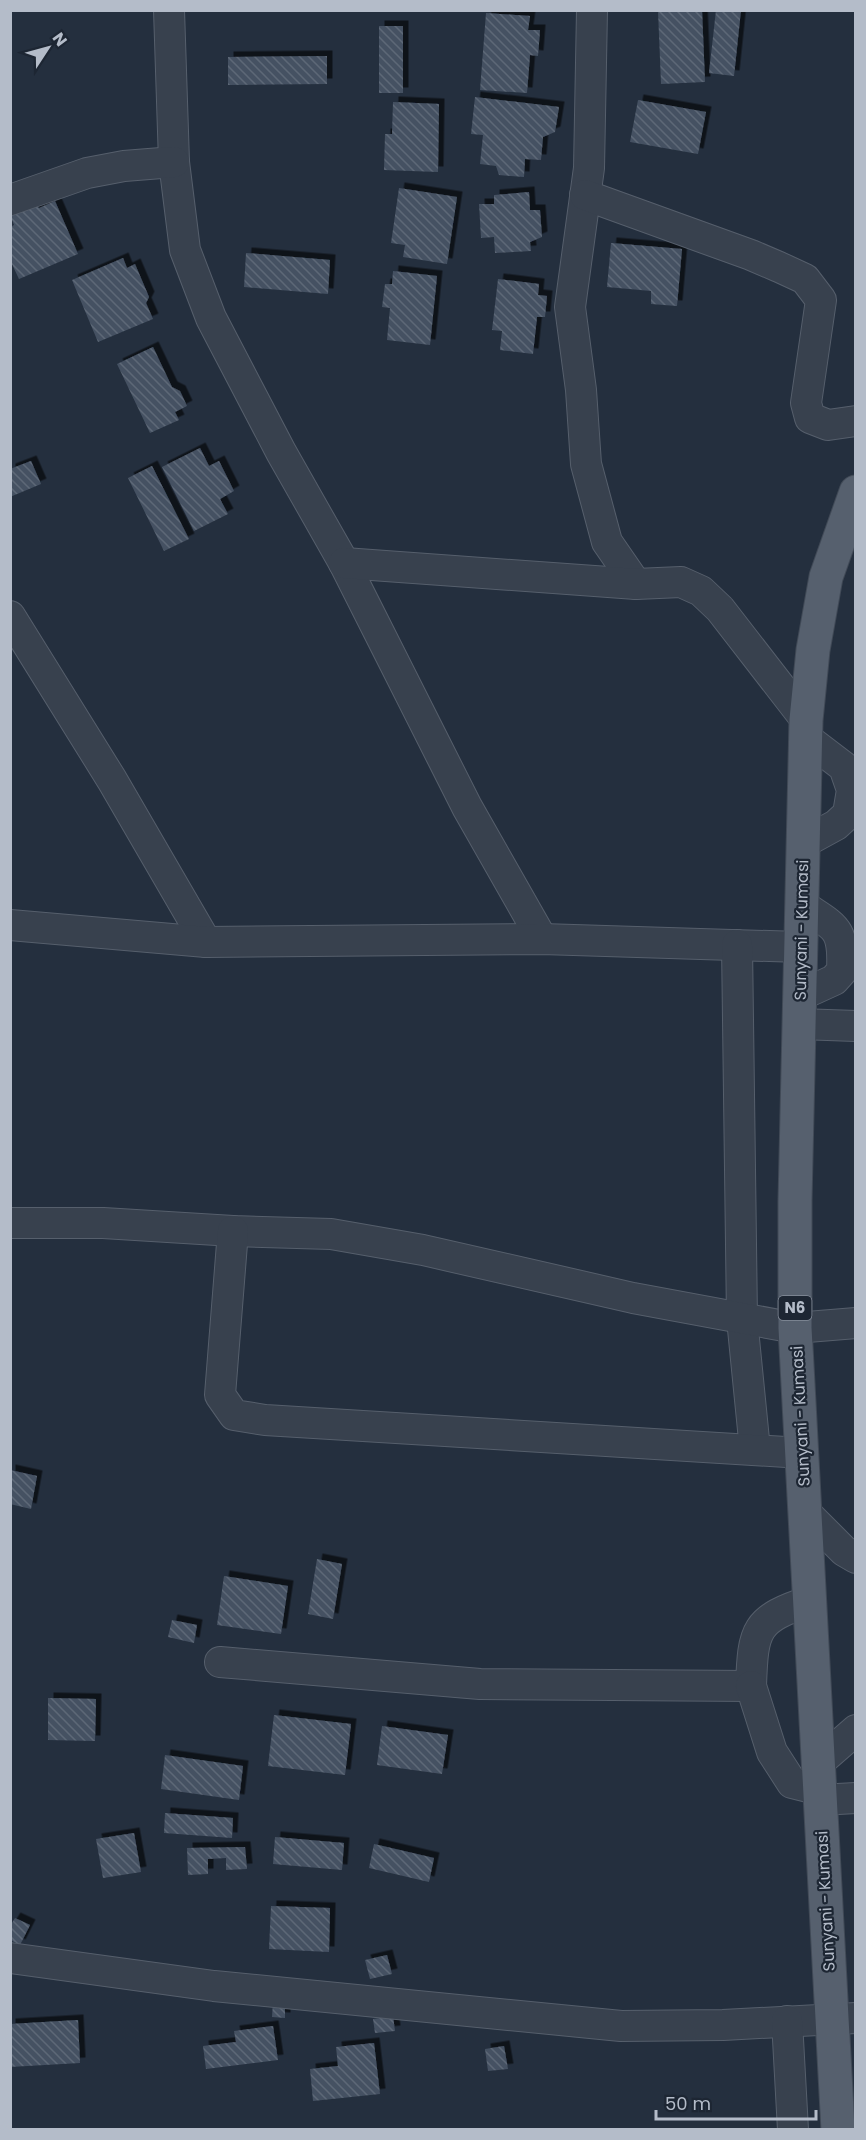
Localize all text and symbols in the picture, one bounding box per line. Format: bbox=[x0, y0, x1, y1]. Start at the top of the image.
north arrow bbox=[18, 18, 78, 78]
text: N bbox=[47, 28, 73, 51]
street label: Sunyani - Kumasi bbox=[789, 859, 814, 1001]
road number: N6 bbox=[778, 1296, 812, 1320]
street label: Sunyani - Kumasi bbox=[785, 1345, 816, 1487]
street label: Sunyani - Kumasi bbox=[810, 1830, 841, 1972]
scale bar bbox=[656, 2083, 816, 2121]
text: 50 m bbox=[665, 2091, 711, 2116]

